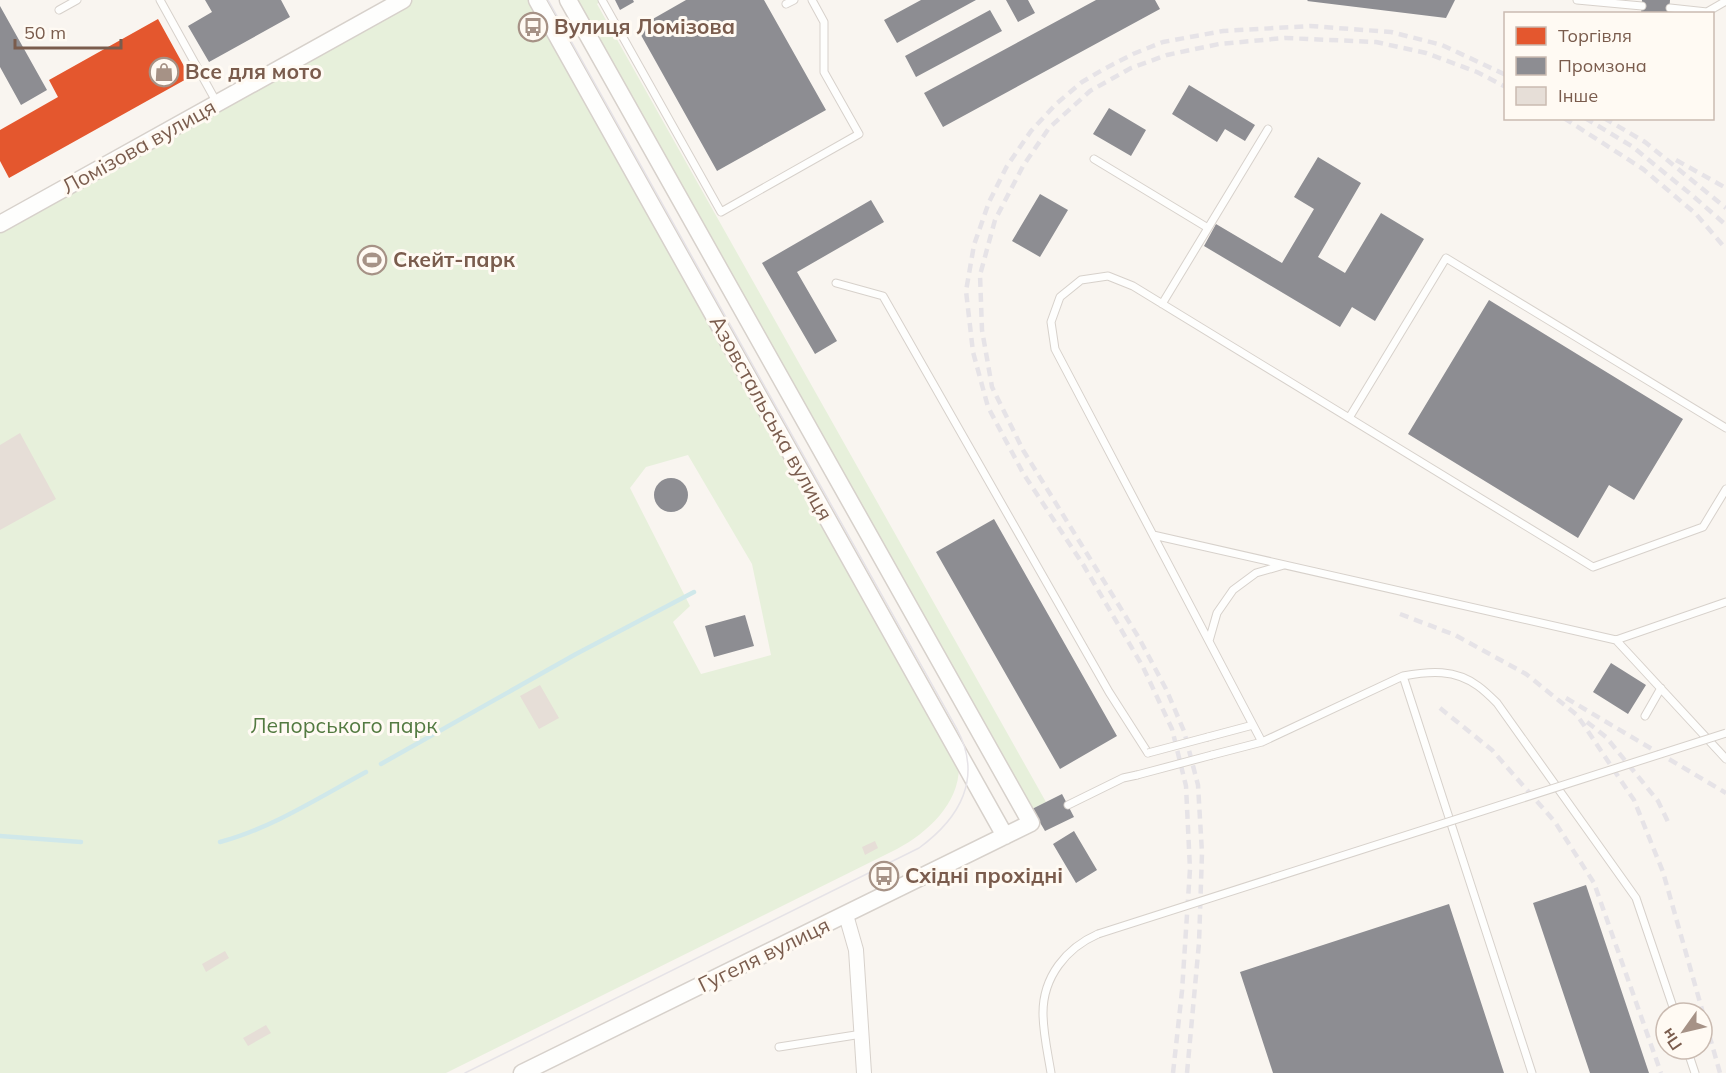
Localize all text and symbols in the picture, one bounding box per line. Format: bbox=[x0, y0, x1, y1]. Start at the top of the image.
bus stop icon: Вулиця Ломізова bbox=[517, 11, 549, 43]
scale bar bbox=[15, 12, 122, 50]
legend bbox=[1504, 12, 1714, 120]
place label: Вулиця Ломізова bbox=[554, 13, 735, 39]
text: 50 m bbox=[24, 21, 66, 44]
text: Торгівля bbox=[1558, 24, 1632, 47]
text: Промзона bbox=[1558, 54, 1647, 77]
shop icon: Все для мото bbox=[148, 56, 180, 88]
place label: Все для мото bbox=[185, 58, 322, 84]
text: Інше bbox=[1558, 84, 1598, 107]
street label: Ломізова вулиця bbox=[57, 93, 220, 199]
sports icon: Скейт-парк bbox=[356, 244, 388, 276]
place label: Скейт-парк bbox=[393, 246, 516, 272]
street label: Азовстальська вулиця bbox=[705, 311, 839, 524]
park label: Лепорського парк bbox=[250, 712, 438, 738]
bus stop icon: Східні прохідні bbox=[868, 860, 900, 892]
place label: Східні прохідні bbox=[905, 862, 1063, 888]
street label: Гугеля вулиця bbox=[694, 911, 834, 997]
north arrow bbox=[1654, 1001, 1714, 1061]
text: Пн bbox=[1657, 1025, 1686, 1054]

